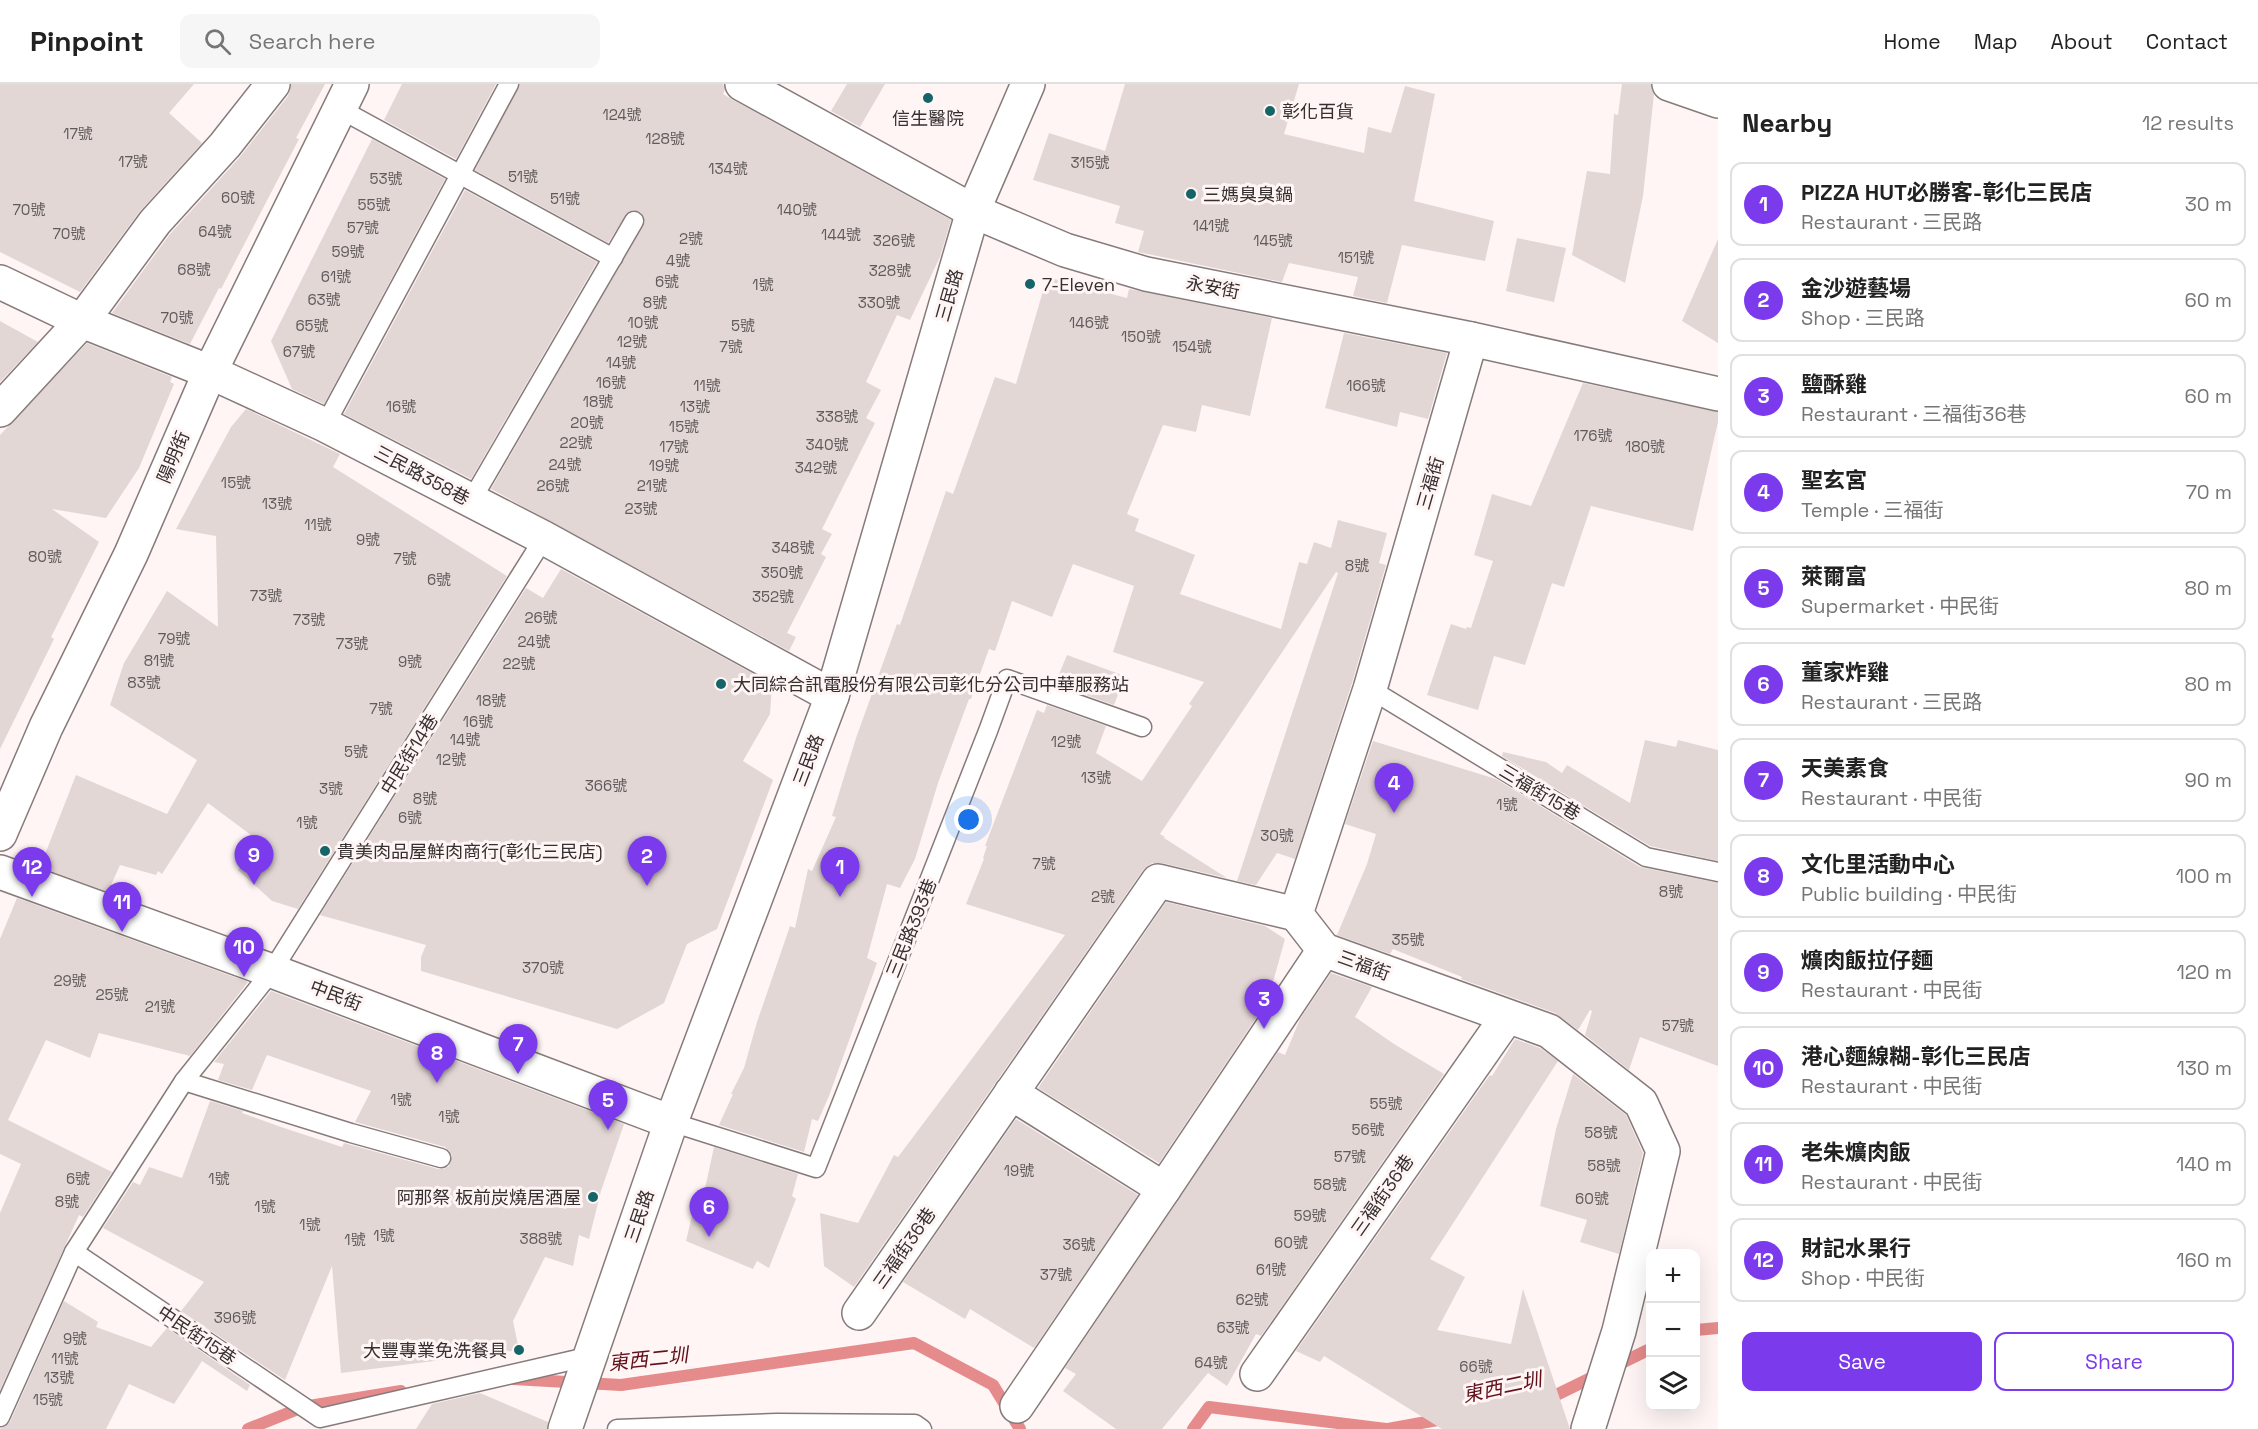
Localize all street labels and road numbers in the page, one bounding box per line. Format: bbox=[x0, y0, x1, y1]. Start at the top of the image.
street label: 三民路 bbox=[931, 266, 967, 324]
street label: 永安街 bbox=[1184, 271, 1242, 303]
street label: 陽明街 bbox=[152, 428, 194, 486]
street label: 三民路358巷 bbox=[370, 440, 474, 510]
street label: 三福街 bbox=[1412, 454, 1448, 512]
street label: 中民街14巷 bbox=[375, 709, 443, 799]
street label: 三民路 bbox=[788, 731, 828, 789]
street label: 三福街15巷 bbox=[1495, 759, 1585, 825]
street label: 三民路393巷 bbox=[881, 875, 941, 981]
street label: 三福街 bbox=[1335, 945, 1393, 985]
street label: 中民街 bbox=[307, 975, 365, 1015]
street label: 三福街36巷 bbox=[1346, 1150, 1418, 1240]
street label: 三民路 bbox=[619, 1187, 659, 1245]
street label: 三福街36巷 bbox=[868, 1203, 940, 1293]
street label: 中民街15巷 bbox=[153, 1300, 241, 1370]

